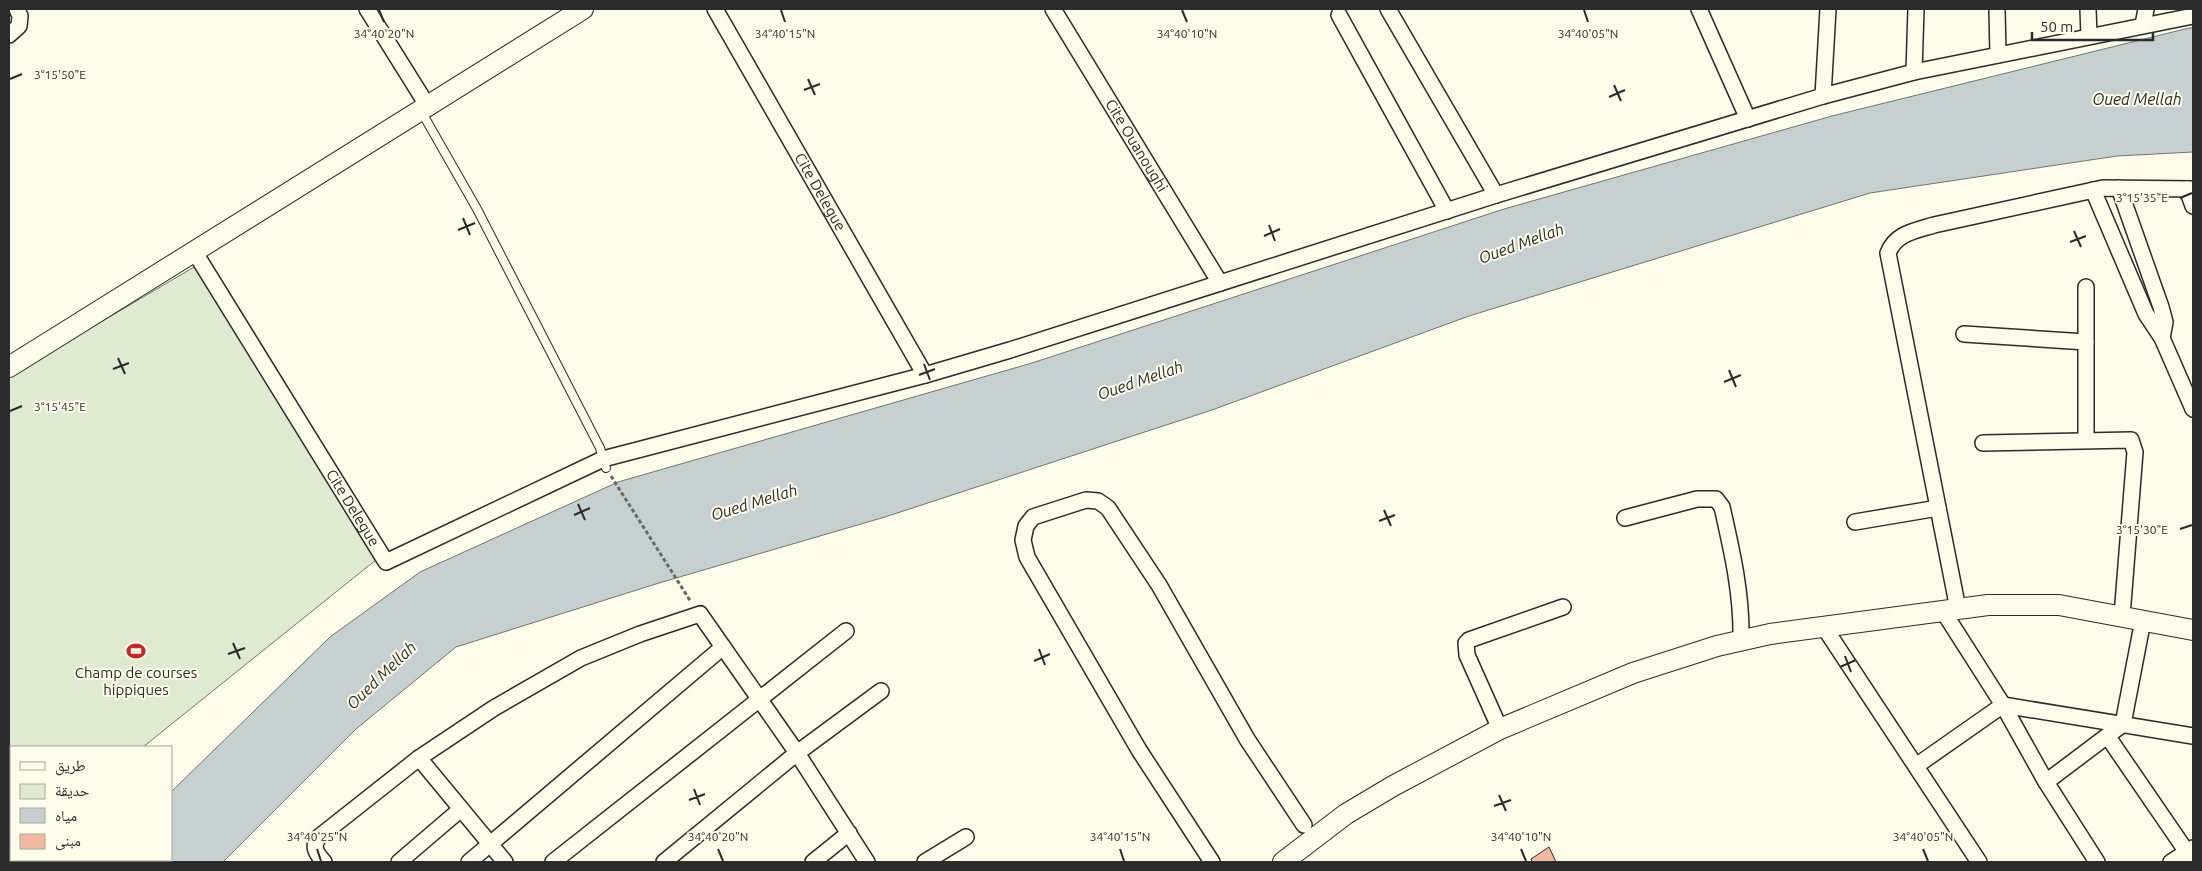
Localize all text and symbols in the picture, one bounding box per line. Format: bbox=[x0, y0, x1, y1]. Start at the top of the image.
scale bar bbox=[2032, 10, 2153, 42]
text: 50 m bbox=[2040, 18, 2073, 35]
text: 34°40'20"N bbox=[354, 27, 414, 40]
text: 34°40'15"N bbox=[755, 27, 815, 40]
text: 34°40'10"N bbox=[1157, 27, 1217, 40]
text: 34°40'05"N bbox=[1558, 27, 1618, 40]
text: 3°15'50"E bbox=[34, 68, 86, 81]
water label: Oued Mellah bbox=[2092, 90, 2182, 108]
street label: Cite Ouanoughi bbox=[1102, 96, 1171, 195]
street label: Cite Delegue bbox=[791, 150, 849, 234]
text: 3°15'35"E bbox=[2116, 191, 2168, 204]
water label: Oued Mellah bbox=[1476, 219, 1566, 267]
water label: Oued Mellah bbox=[1095, 357, 1185, 403]
text: 3°15'45"E bbox=[34, 400, 86, 413]
street label: Cite Delegue bbox=[323, 466, 383, 549]
water label: Oued Mellah bbox=[709, 480, 799, 524]
text: 3°15'30"E bbox=[2116, 523, 2168, 536]
water label: Oued Mellah bbox=[343, 637, 419, 713]
sports icon: Champ de courses hippiques bbox=[125, 640, 147, 662]
place label: Champ de courses hippiques bbox=[75, 664, 197, 698]
legend bbox=[10, 746, 172, 861]
text: طريق bbox=[55, 757, 86, 776]
text: حديقة bbox=[55, 782, 90, 799]
text: مياه bbox=[55, 807, 77, 824]
text: 34°40'25"N bbox=[287, 830, 347, 843]
text: 34°40'20"N bbox=[688, 830, 748, 843]
text: 34°40'15"N bbox=[1090, 830, 1150, 843]
text: 34°40'10"N bbox=[1491, 830, 1551, 843]
text: 34°40'05"N bbox=[1893, 830, 1953, 843]
text: مبنى bbox=[55, 832, 81, 851]

